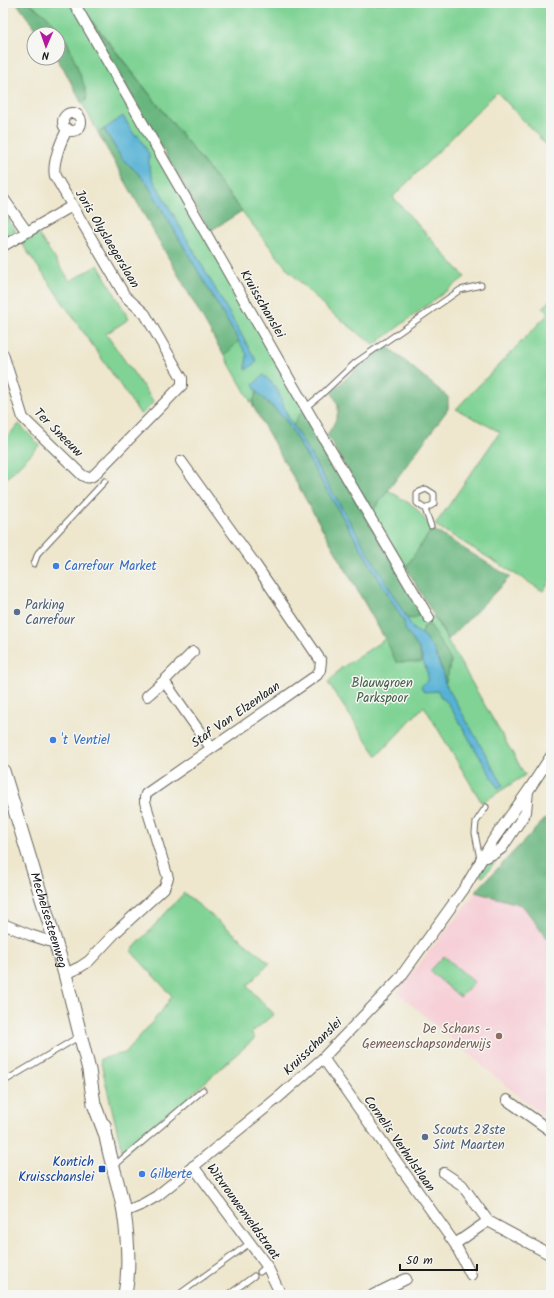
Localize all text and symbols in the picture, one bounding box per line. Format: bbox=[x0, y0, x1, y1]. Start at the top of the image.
north arrow bbox=[26, 26, 66, 66]
text: N bbox=[42, 46, 49, 64]
street label: Joris Olyslaegerslaan bbox=[69, 185, 145, 293]
street label: Kruisschanslei bbox=[234, 266, 291, 343]
street label: Ter Sneeuw bbox=[28, 403, 88, 463]
place label: Carrefour Market bbox=[64, 556, 157, 577]
marker: Carrefour Market bbox=[51, 561, 61, 571]
place label: Parking Carrefour bbox=[25, 595, 75, 631]
marker: Parking Carrefour bbox=[12, 607, 22, 617]
park label: Blauwgroen Parkspoor bbox=[351, 673, 413, 709]
street label: Staf Van Elzenlaan bbox=[187, 676, 285, 754]
place label: 't Ventiel bbox=[61, 730, 110, 751]
marker: 't Ventiel bbox=[48, 735, 58, 745]
street label: Mechelsesteenweg bbox=[24, 870, 73, 971]
street label: Kruisschanslei bbox=[278, 1012, 348, 1081]
place label: De Schans - Gemeenschapsonderwijs bbox=[362, 1019, 491, 1055]
marker: De Schans - Gemeenschapsonderwijs bbox=[494, 1031, 504, 1041]
street label: Cornelis Verhulstlaan bbox=[358, 1091, 440, 1197]
place label: Scouts 28ste Sint Maarten bbox=[433, 1120, 506, 1156]
marker: Scouts 28ste Sint Maarten bbox=[420, 1132, 430, 1142]
place label: Kontich Kruisschanslei bbox=[18, 1152, 95, 1188]
street label: Witvrouwenveldstraat bbox=[201, 1159, 286, 1265]
marker: Kontich Kruisschanslei bbox=[97, 1164, 107, 1174]
place label: Gilberte bbox=[150, 1164, 192, 1185]
marker: Gilberte bbox=[137, 1169, 147, 1179]
scale bar bbox=[400, 1246, 477, 1272]
text: 50 m bbox=[406, 1251, 433, 1270]

